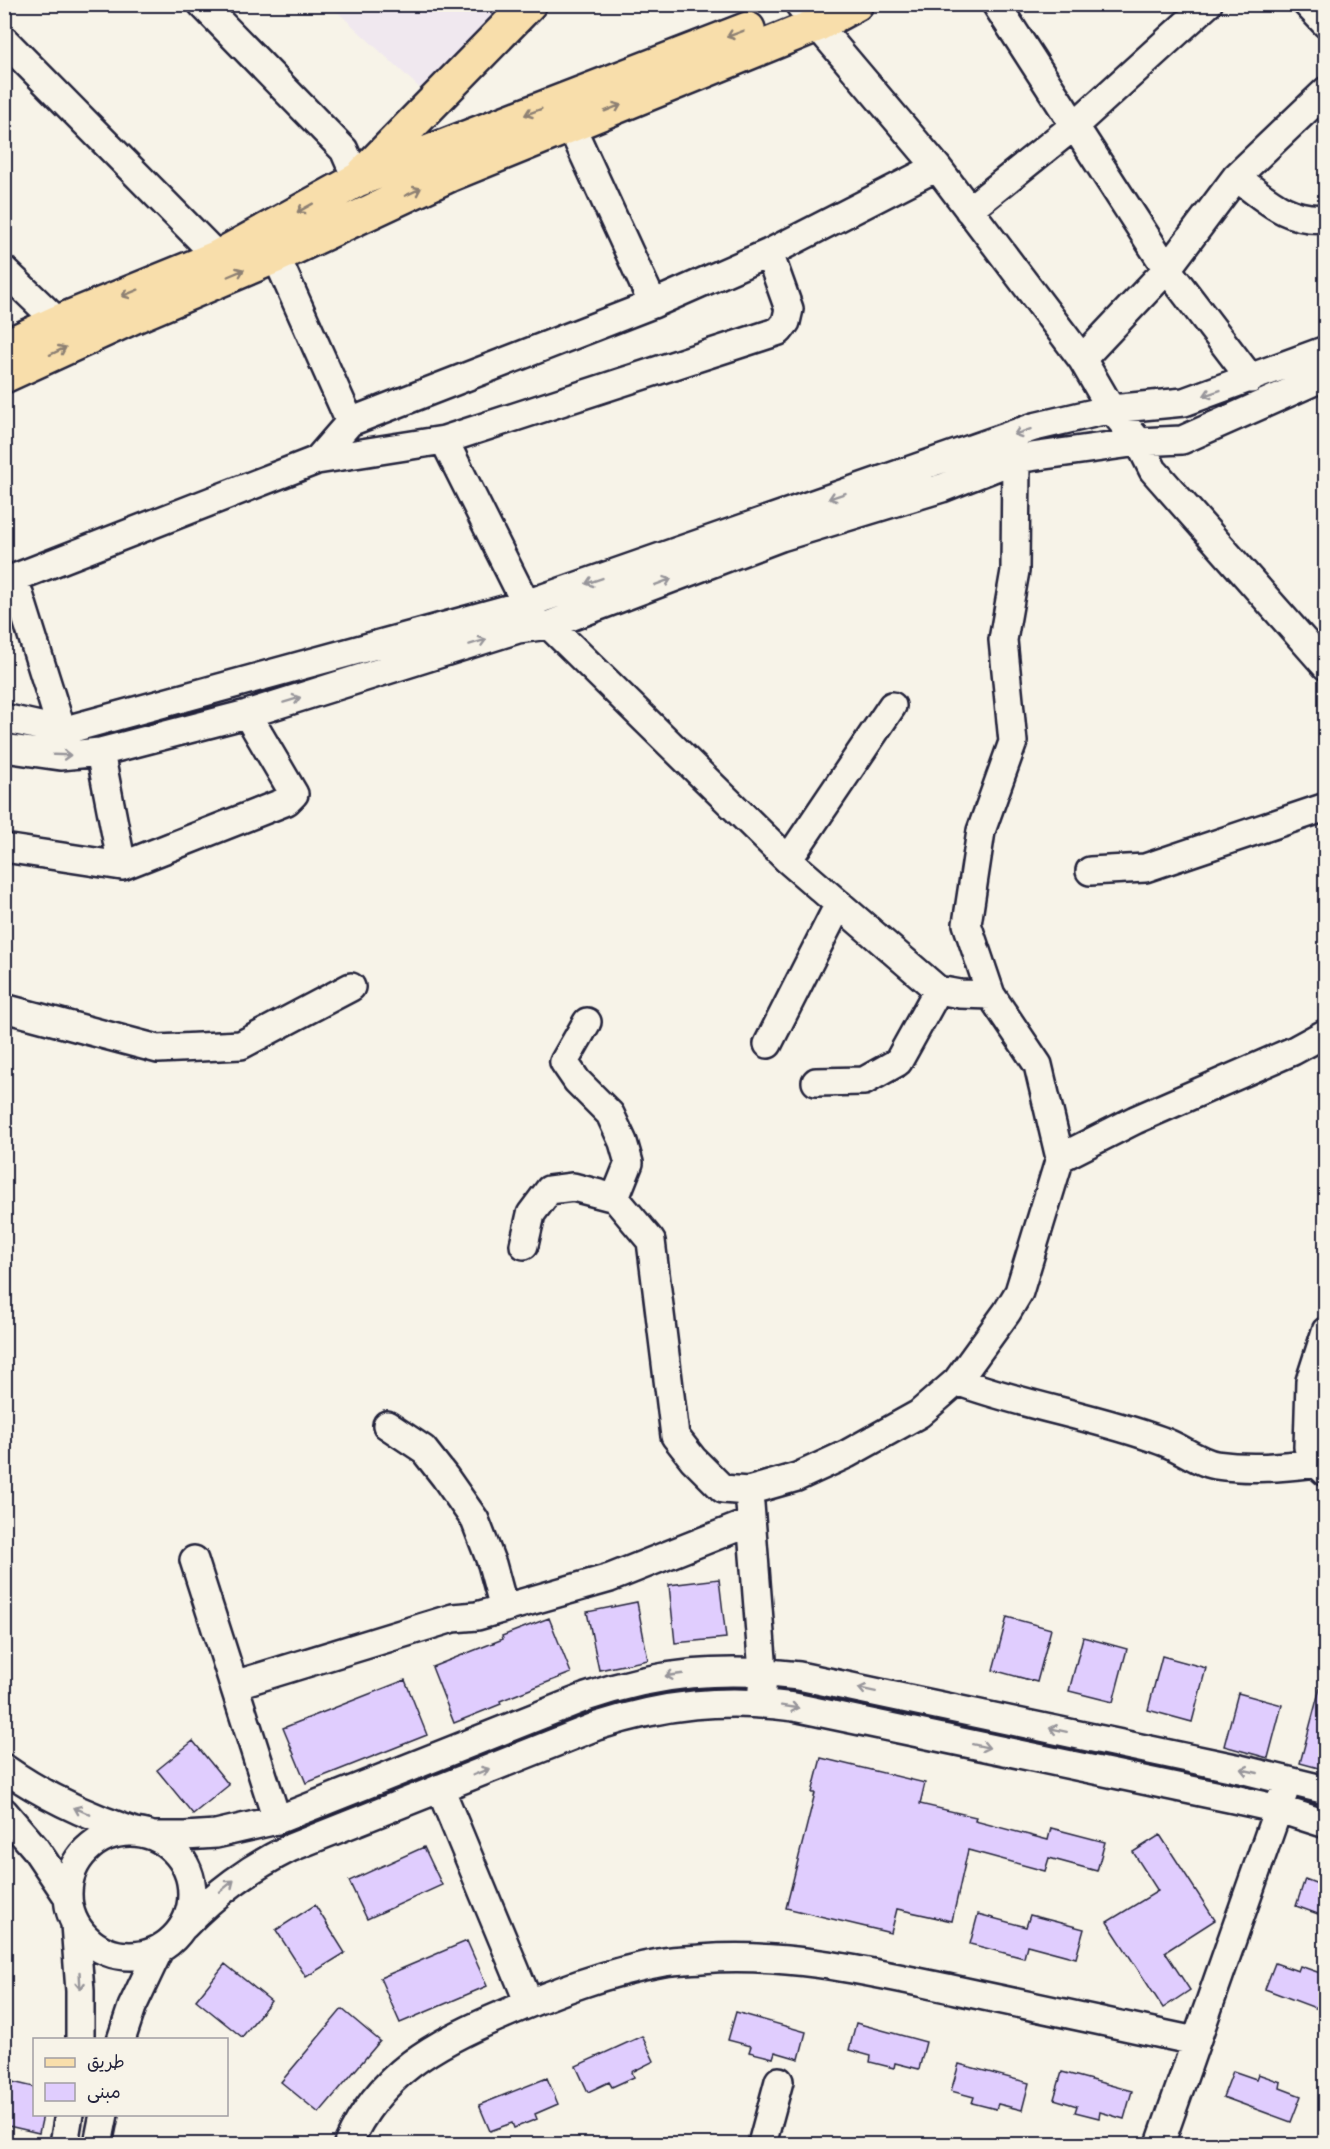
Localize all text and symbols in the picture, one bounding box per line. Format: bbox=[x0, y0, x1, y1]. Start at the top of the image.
one-way arrow bbox=[726, 29, 744, 40]
one-way arrow bbox=[603, 102, 621, 113]
one-way arrow bbox=[524, 107, 543, 118]
one-way arrow bbox=[404, 185, 422, 197]
one-way arrow bbox=[297, 203, 315, 214]
one-way arrow bbox=[227, 267, 245, 278]
one-way arrow bbox=[121, 288, 140, 299]
one-way arrow bbox=[48, 345, 66, 357]
one-way arrow bbox=[1203, 388, 1222, 399]
one-way arrow bbox=[1013, 427, 1032, 438]
one-way arrow bbox=[829, 491, 847, 502]
one-way arrow bbox=[653, 575, 672, 586]
one-way arrow bbox=[585, 576, 604, 587]
one-way arrow bbox=[468, 636, 487, 647]
one-way arrow bbox=[282, 694, 301, 705]
one-way arrow bbox=[52, 750, 72, 761]
one-way arrow bbox=[664, 1669, 684, 1680]
one-way arrow bbox=[858, 1684, 877, 1696]
one-way arrow bbox=[780, 1702, 799, 1713]
one-way arrow bbox=[1048, 1724, 1067, 1736]
one-way arrow bbox=[971, 1741, 990, 1753]
one-way arrow bbox=[1239, 1764, 1258, 1776]
one-way arrow bbox=[471, 1766, 490, 1777]
one-way arrow bbox=[73, 1805, 91, 1817]
one-way arrow bbox=[219, 1880, 235, 1893]
one-way arrow bbox=[74, 1971, 85, 1991]
legend bbox=[33, 2038, 228, 2116]
text: طريق bbox=[87, 2049, 125, 2074]
text: مبنى bbox=[87, 2079, 121, 2104]

